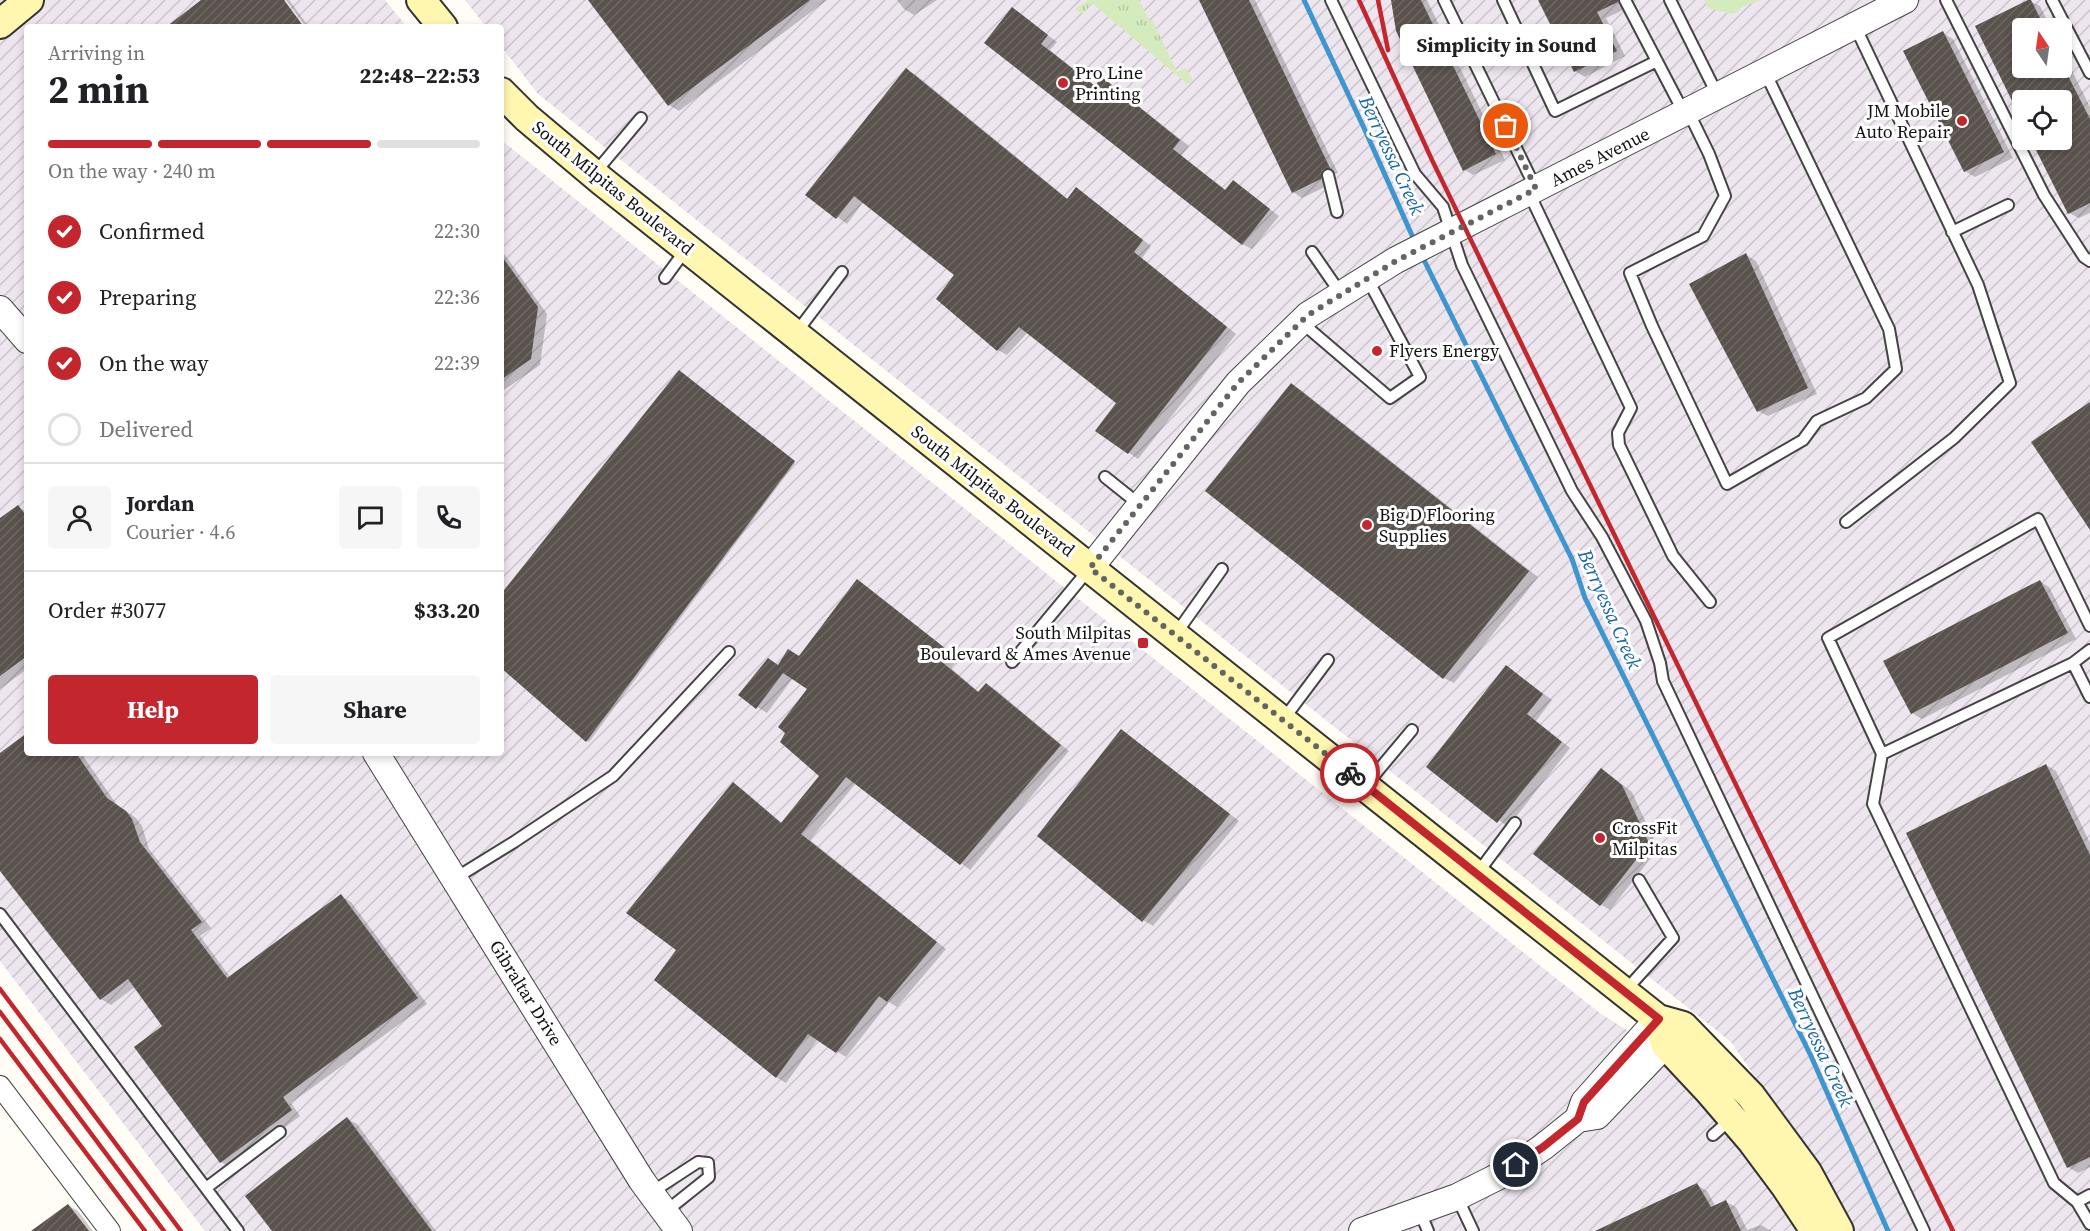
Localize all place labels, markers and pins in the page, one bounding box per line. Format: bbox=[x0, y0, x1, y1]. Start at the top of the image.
callout: Simplicity in Sound bbox=[1400, 24, 1612, 66]
place label: Pro Line Printing bbox=[1075, 60, 1143, 106]
marker: Pro Line Printing bbox=[1056, 76, 1070, 90]
place label: JM Mobile Auto Repair bbox=[1855, 98, 1950, 144]
pin bbox=[1480, 100, 1531, 151]
marker: JM Mobile Auto Repair bbox=[1955, 114, 1969, 128]
place label: Flyers Energy bbox=[1389, 338, 1500, 363]
marker: Flyers Energy bbox=[1370, 344, 1384, 358]
place label: Big D Flooring Supplies bbox=[1379, 502, 1495, 548]
marker: Big D Flooring Supplies bbox=[1360, 518, 1374, 532]
place label: South Milpitas Boulevard & Ames Avenue bbox=[920, 620, 1131, 666]
marker: South Milpitas Boulevard & Ames Avenue bbox=[1136, 636, 1150, 650]
place label: CrossFit Milpitas bbox=[1612, 815, 1678, 861]
marker: CrossFit Milpitas bbox=[1593, 831, 1607, 845]
pin bbox=[1490, 1139, 1541, 1190]

